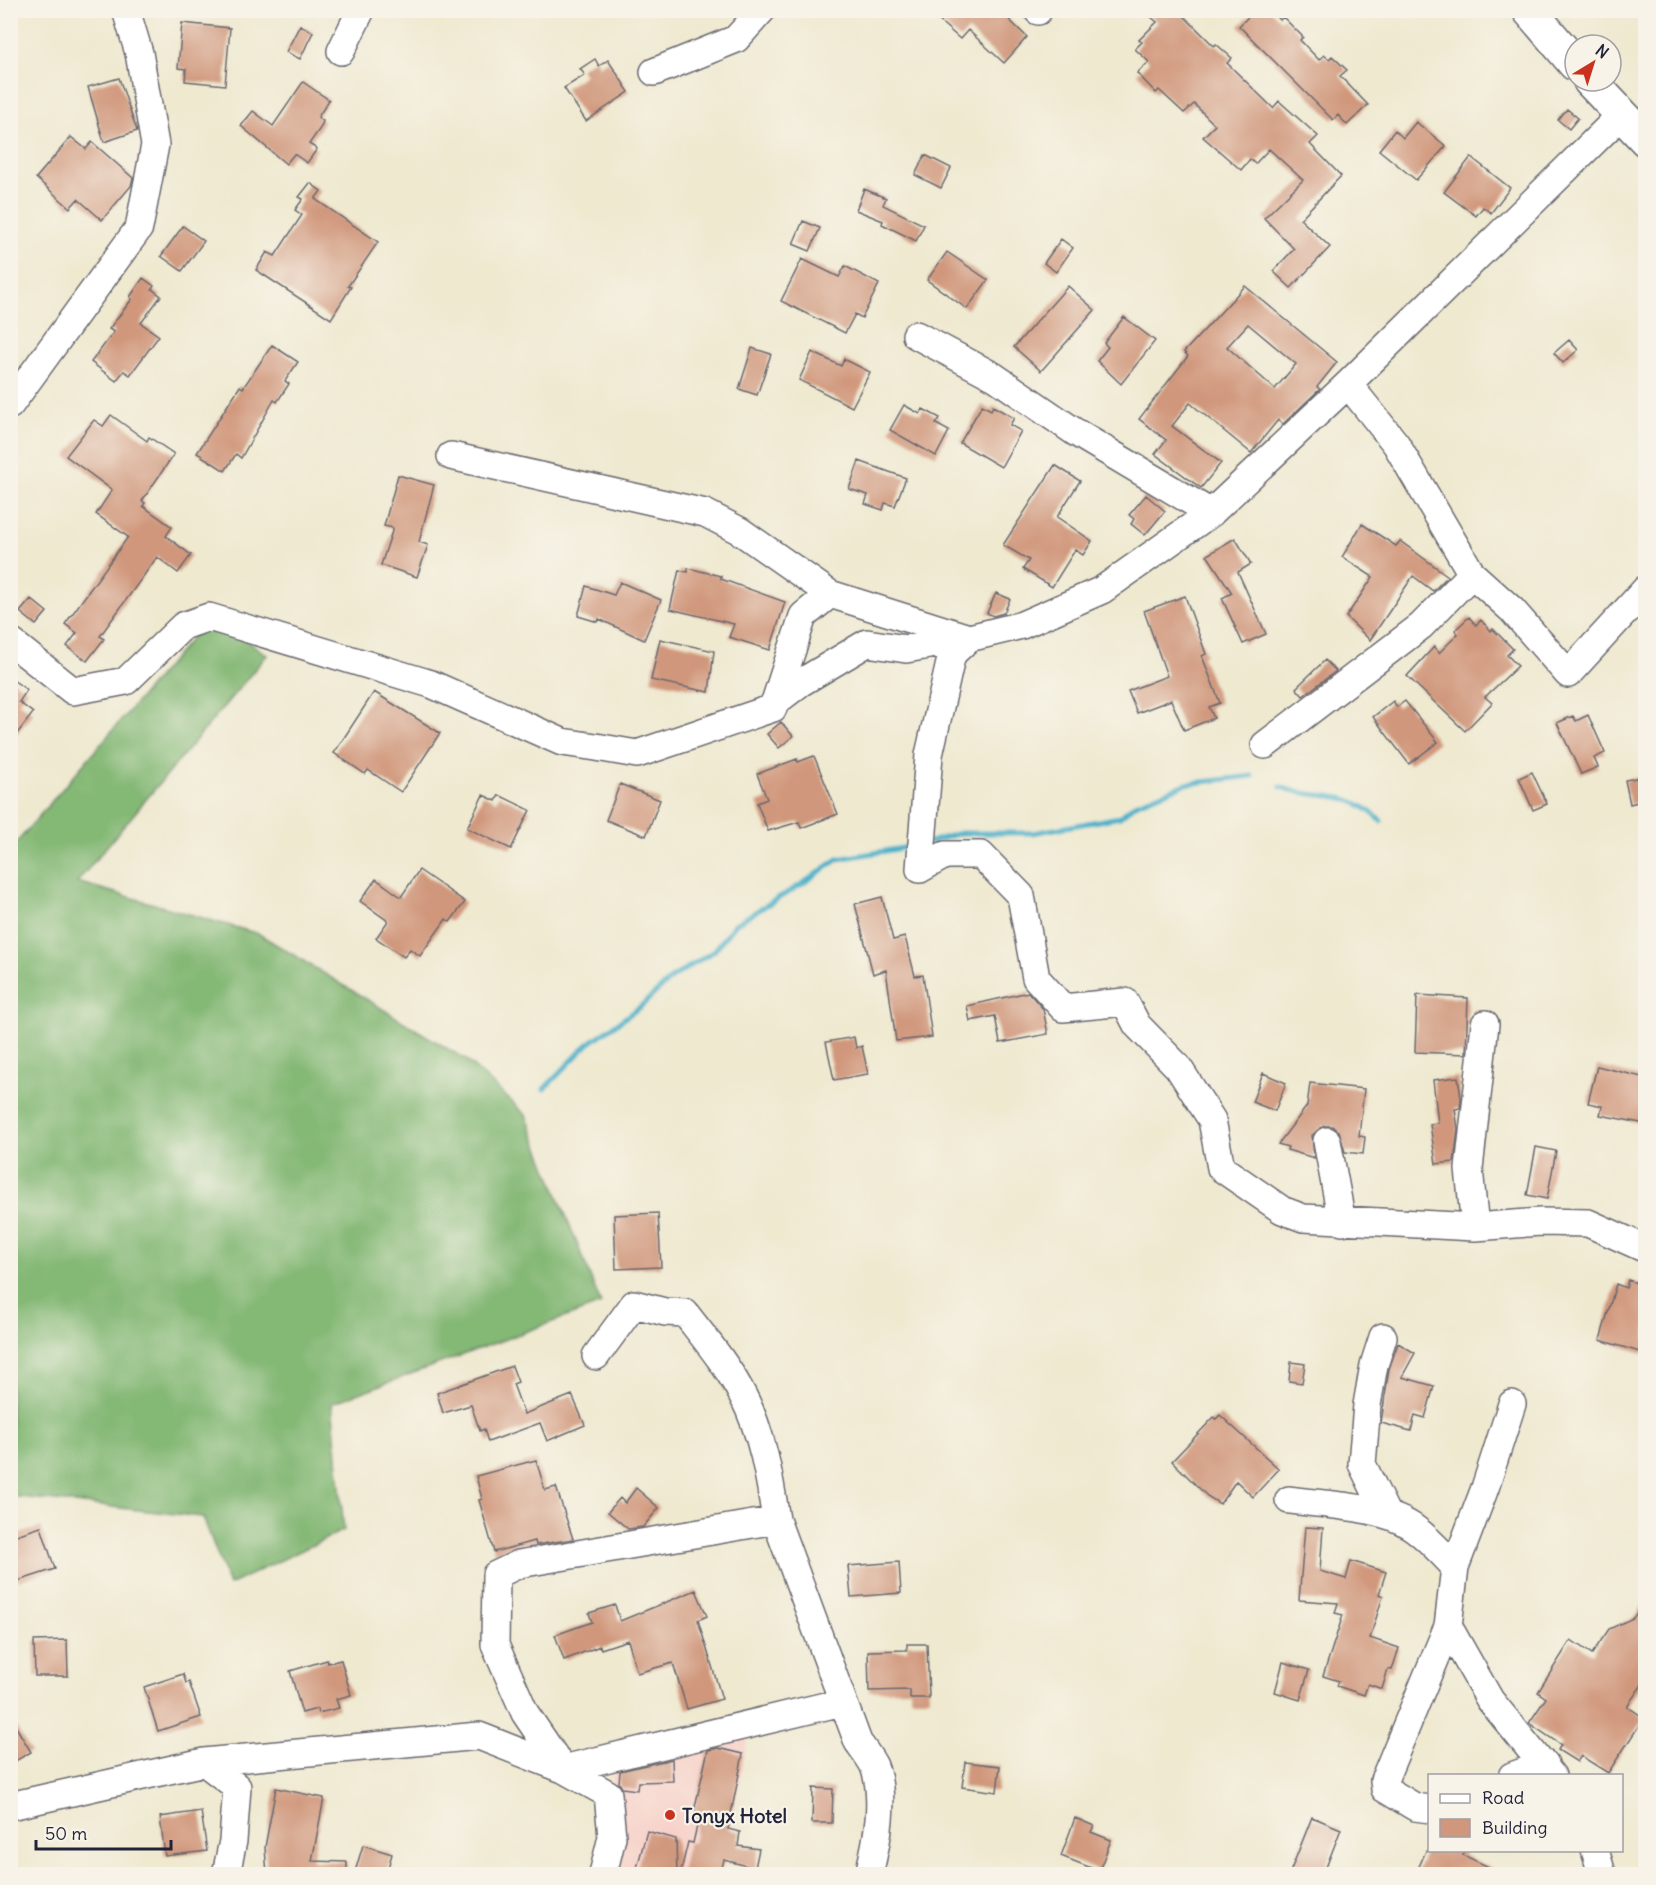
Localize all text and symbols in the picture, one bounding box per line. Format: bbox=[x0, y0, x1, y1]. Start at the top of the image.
north arrow bbox=[1563, 33, 1623, 93]
text: N bbox=[1592, 40, 1613, 62]
legend bbox=[1428, 1774, 1623, 1852]
text: Road bbox=[1482, 1786, 1525, 1809]
place label: Tonyx Hotel bbox=[682, 1803, 787, 1828]
marker: Tonyx Hotel bbox=[663, 1808, 677, 1822]
scale bar bbox=[36, 1813, 171, 1851]
text: Building bbox=[1482, 1816, 1547, 1839]
text: 50 m bbox=[45, 1822, 87, 1845]

